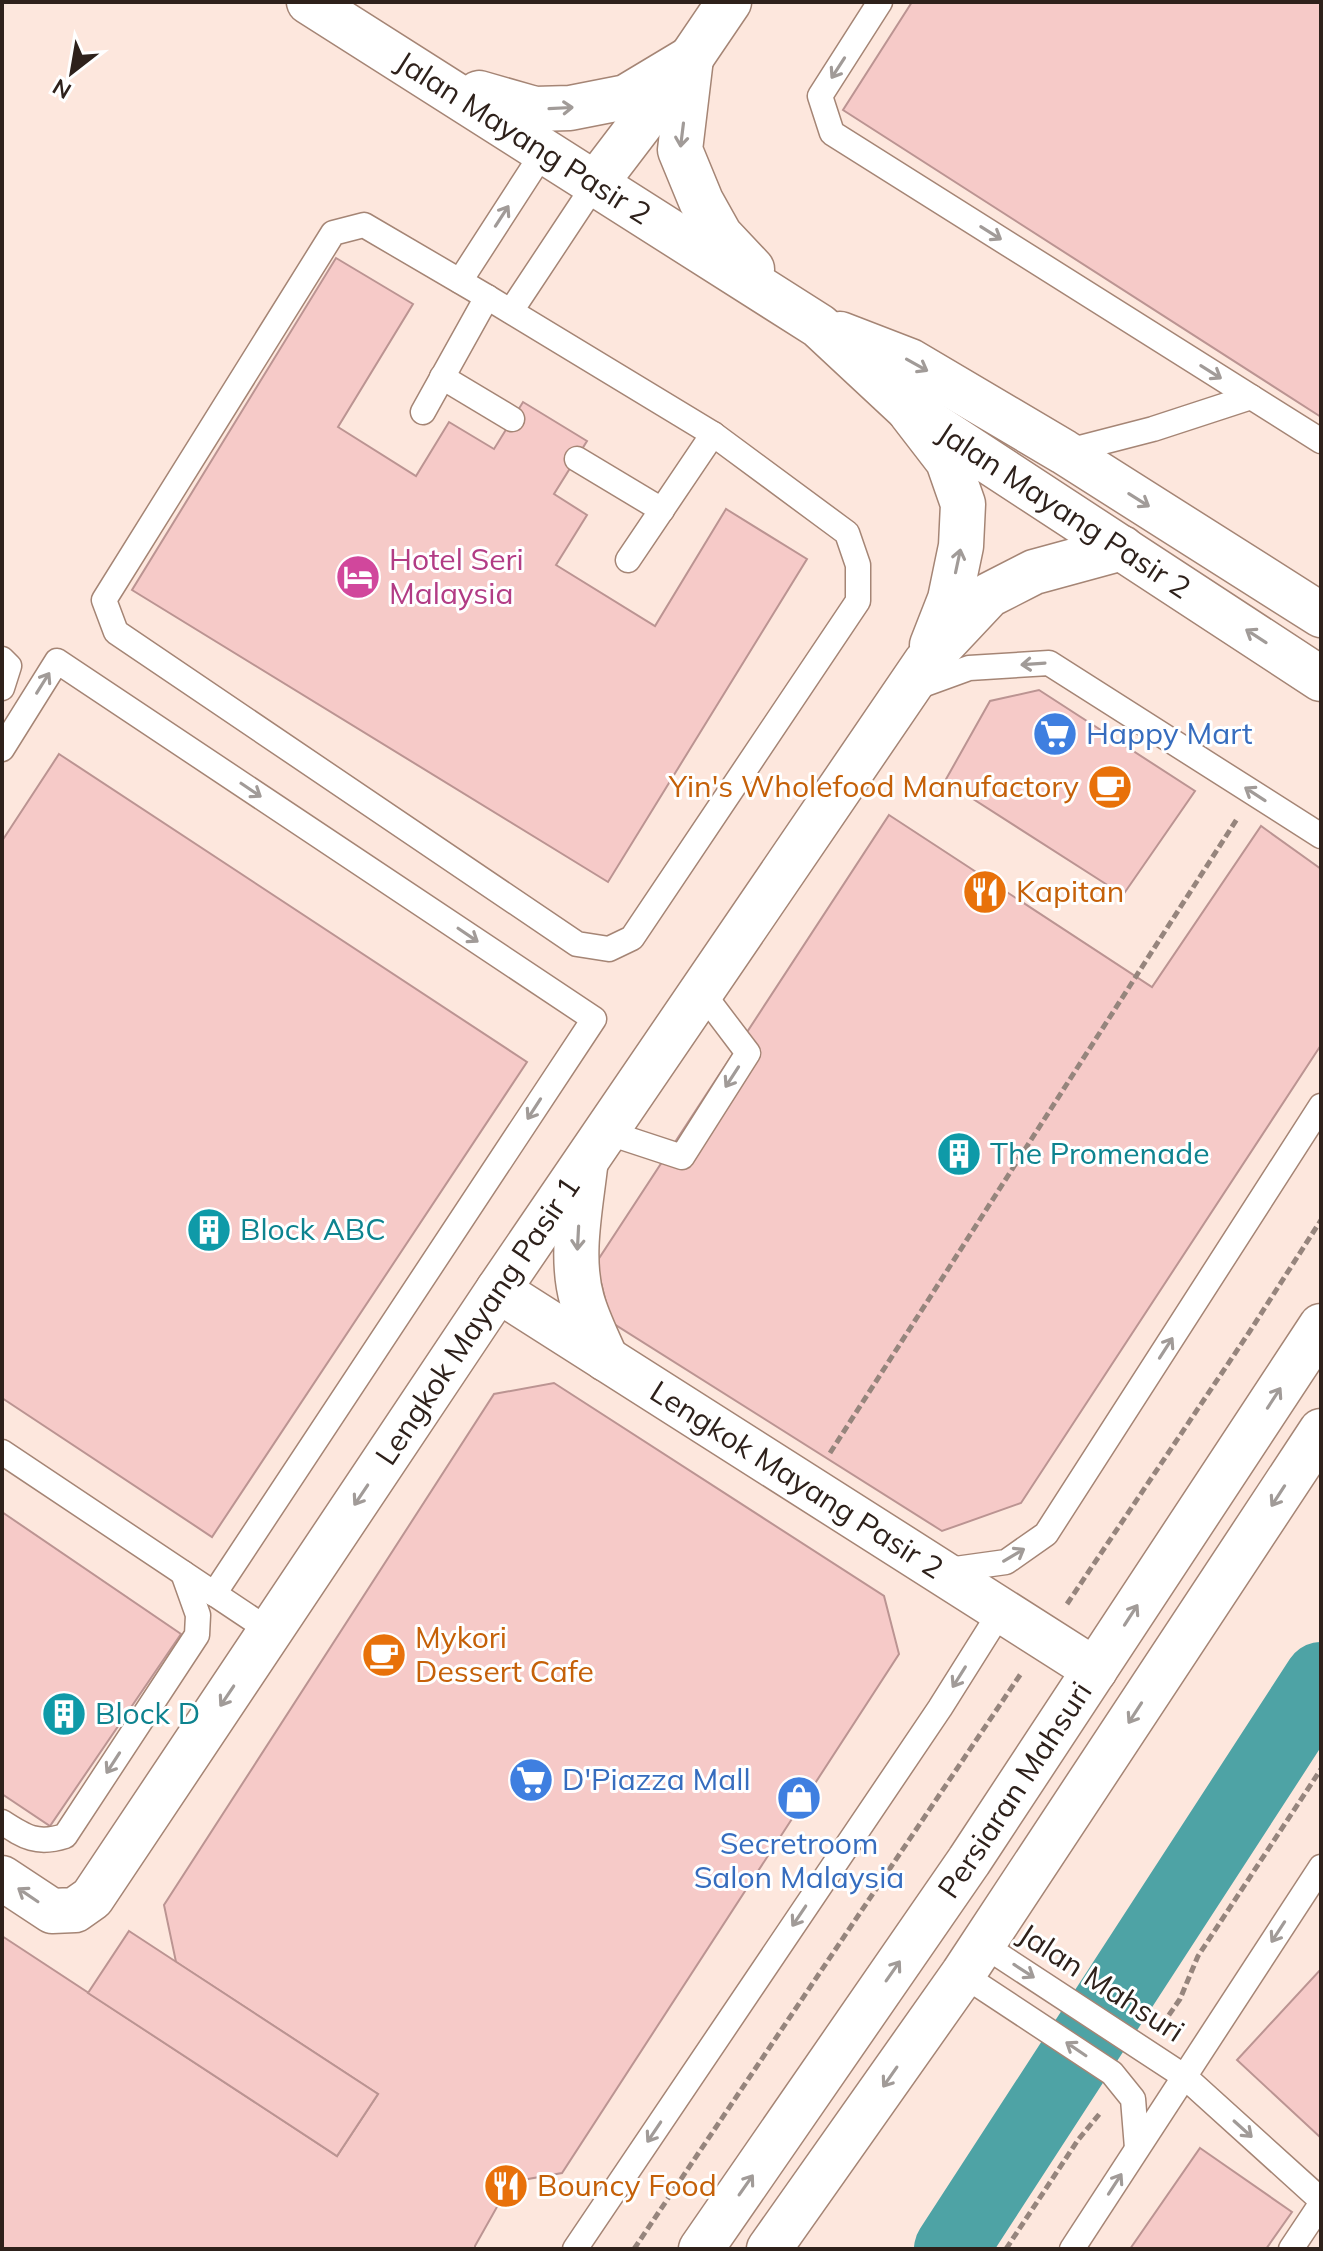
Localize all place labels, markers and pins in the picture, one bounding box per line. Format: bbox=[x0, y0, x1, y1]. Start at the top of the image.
place label: Hotel Seri Malaysia bbox=[389, 540, 524, 612]
hotel icon: Hotel Seri Malaysia bbox=[334, 553, 382, 601]
supermarket icon: Happy Mart bbox=[1031, 710, 1079, 758]
place label: Happy Mart bbox=[1086, 714, 1252, 752]
cafe icon: Yin's Wholefood Manufactory bbox=[1086, 763, 1134, 811]
place label: Yin's Wholefood Manufactory bbox=[668, 767, 1079, 805]
restaurant icon: Kapitan bbox=[961, 868, 1009, 916]
place label: Kapitan bbox=[1016, 872, 1124, 910]
building icon: The Promenade bbox=[935, 1130, 983, 1178]
place label: The Promenade bbox=[990, 1134, 1209, 1172]
building icon: Block ABC bbox=[185, 1206, 233, 1254]
place label: Block ABC bbox=[240, 1210, 386, 1248]
place label: Mykori Dessert Cafe bbox=[415, 1618, 594, 1690]
cafe icon: Mykori Dessert Cafe bbox=[360, 1631, 408, 1679]
building icon: Block D bbox=[40, 1690, 88, 1738]
place label: Block D bbox=[95, 1694, 200, 1732]
supermarket icon: D'Piazza Mall bbox=[507, 1756, 555, 1804]
place label: D'Piazza Mall bbox=[562, 1760, 751, 1798]
shop icon: Secretroom Salon Malaysia bbox=[775, 1774, 823, 1822]
place label: Secretroom Salon Malaysia bbox=[694, 1824, 904, 1896]
restaurant icon: Bouncy Food bbox=[482, 2162, 530, 2210]
place label: Bouncy Food bbox=[537, 2166, 717, 2204]

